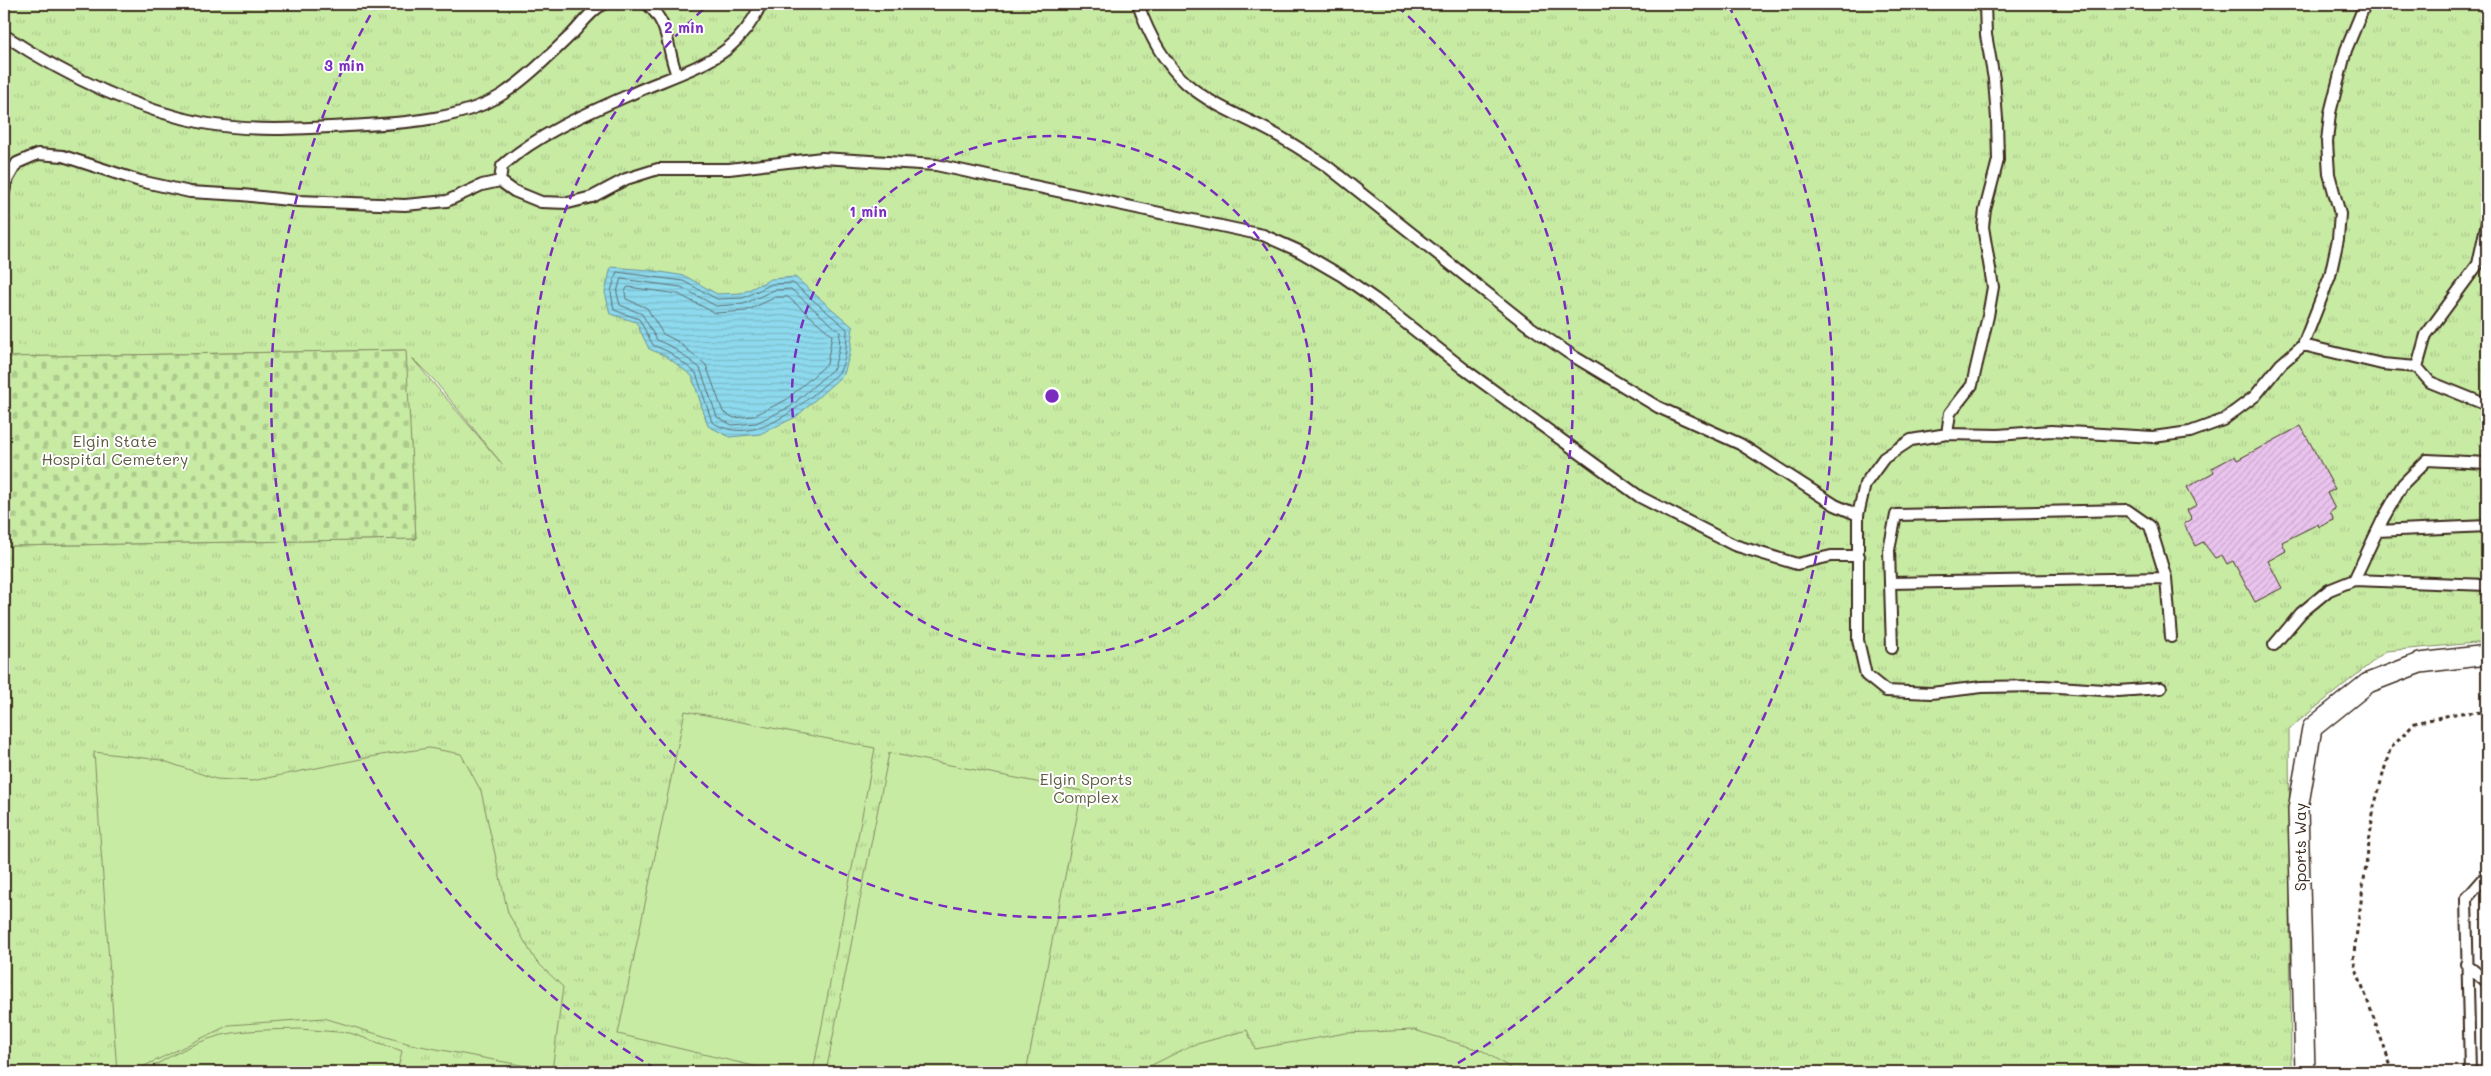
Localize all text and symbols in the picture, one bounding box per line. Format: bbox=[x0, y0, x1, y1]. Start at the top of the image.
text: 2 min bbox=[664, 17, 704, 37]
text: 3 min bbox=[324, 55, 364, 75]
text: 1 min bbox=[849, 201, 887, 221]
centre of rings bbox=[1043, 387, 1061, 405]
park label: Elgin State Hospital Cemetery bbox=[42, 430, 188, 469]
park label: Elgin Sports Complex bbox=[1040, 768, 1132, 807]
street label: Sports Way bbox=[2289, 803, 2310, 891]

